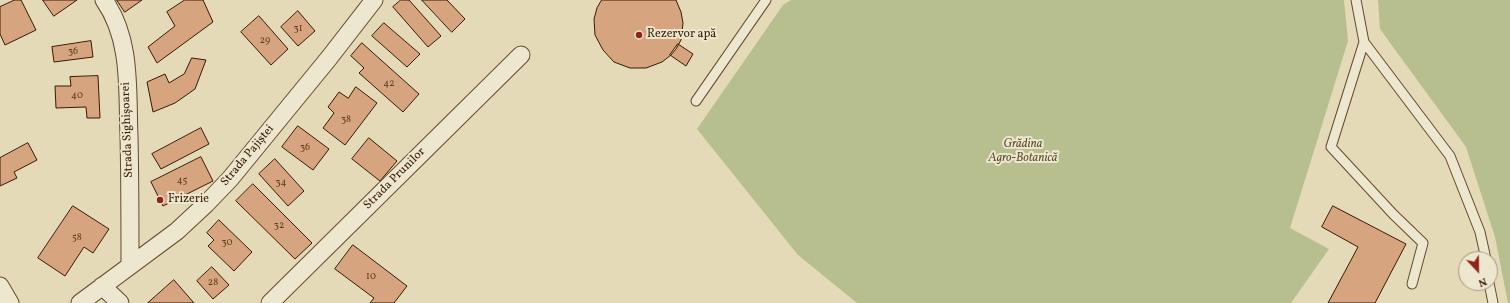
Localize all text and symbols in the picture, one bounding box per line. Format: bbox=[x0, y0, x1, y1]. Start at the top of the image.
house number: 31 bbox=[293, 23, 303, 35]
place label: Rezervor apă bbox=[647, 28, 716, 42]
marker: Rezervor apă bbox=[634, 30, 644, 40]
house number: 29 bbox=[260, 35, 270, 47]
house number: 36 bbox=[68, 46, 78, 58]
house number: 42 bbox=[383, 78, 395, 90]
street label: Strada Sighișoarei bbox=[119, 82, 137, 178]
house number: 40 bbox=[71, 90, 83, 102]
house number: 38 bbox=[341, 114, 351, 126]
street label: Strada Pajiștei bbox=[218, 122, 278, 190]
park label: Grădina Agro-Botanică bbox=[989, 138, 1057, 166]
house number: 36 bbox=[300, 142, 310, 154]
street label: Strada Prunilor bbox=[361, 145, 429, 213]
house number: 45 bbox=[177, 175, 187, 187]
house number: 34 bbox=[275, 177, 287, 189]
place label: Frizerie bbox=[168, 193, 209, 207]
marker: Frizerie bbox=[155, 195, 165, 205]
house number: 32 bbox=[274, 220, 284, 232]
house number: 58 bbox=[72, 232, 82, 244]
house number: 30 bbox=[222, 237, 232, 249]
north arrow bbox=[1458, 251, 1498, 291]
house number: 10 bbox=[366, 271, 376, 283]
text: N bbox=[1476, 273, 1489, 290]
house number: 28 bbox=[208, 277, 218, 289]

